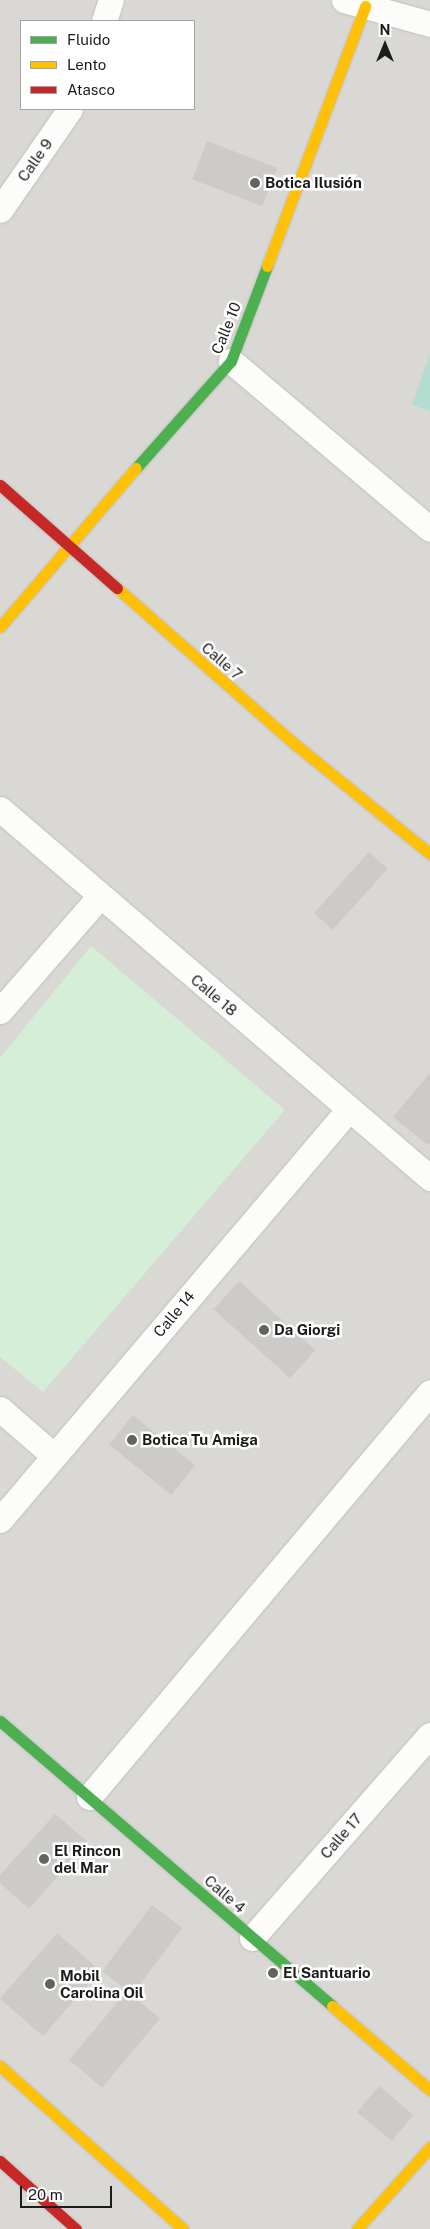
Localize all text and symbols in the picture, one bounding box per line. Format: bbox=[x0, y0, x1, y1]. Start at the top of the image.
legend bbox=[20, 20, 195, 110]
north arrow bbox=[360, 20, 410, 70]
text: N bbox=[380, 22, 390, 38]
text: Fluido bbox=[67, 31, 110, 48]
text: Lento bbox=[67, 56, 106, 73]
text: Atasco bbox=[67, 81, 115, 98]
street label: Calle 9 bbox=[14, 135, 56, 185]
place label: Botica Ilusión bbox=[265, 174, 362, 192]
marker: Botica Ilusión bbox=[249, 177, 261, 189]
street label: Calle 10 bbox=[207, 299, 245, 357]
street label: Calle 7 bbox=[198, 638, 246, 684]
street label: Calle 18 bbox=[187, 970, 241, 1020]
street label: Calle 14 bbox=[150, 1287, 198, 1341]
place label: Da Giorgi bbox=[274, 1321, 340, 1339]
marker: Da Giorgi bbox=[258, 1324, 270, 1336]
place label: Botica Tu Amiga bbox=[142, 1431, 258, 1449]
marker: Botica Tu Amiga bbox=[126, 1434, 138, 1446]
street label: Calle 17 bbox=[316, 1810, 366, 1862]
place label: El Rincon del Mar bbox=[54, 1841, 121, 1876]
marker: El Rincon del Mar bbox=[38, 1853, 50, 1865]
street label: Calle 4 bbox=[201, 1871, 249, 1917]
place label: El Santuario bbox=[283, 1964, 371, 1982]
place label: Mobil Carolina Oil bbox=[60, 1966, 144, 2001]
marker: El Santuario bbox=[267, 1967, 279, 1979]
marker: Mobil Carolina Oil bbox=[44, 1978, 56, 1990]
scale bar bbox=[22, 2176, 115, 2208]
text: 20 m bbox=[28, 2186, 63, 2203]

